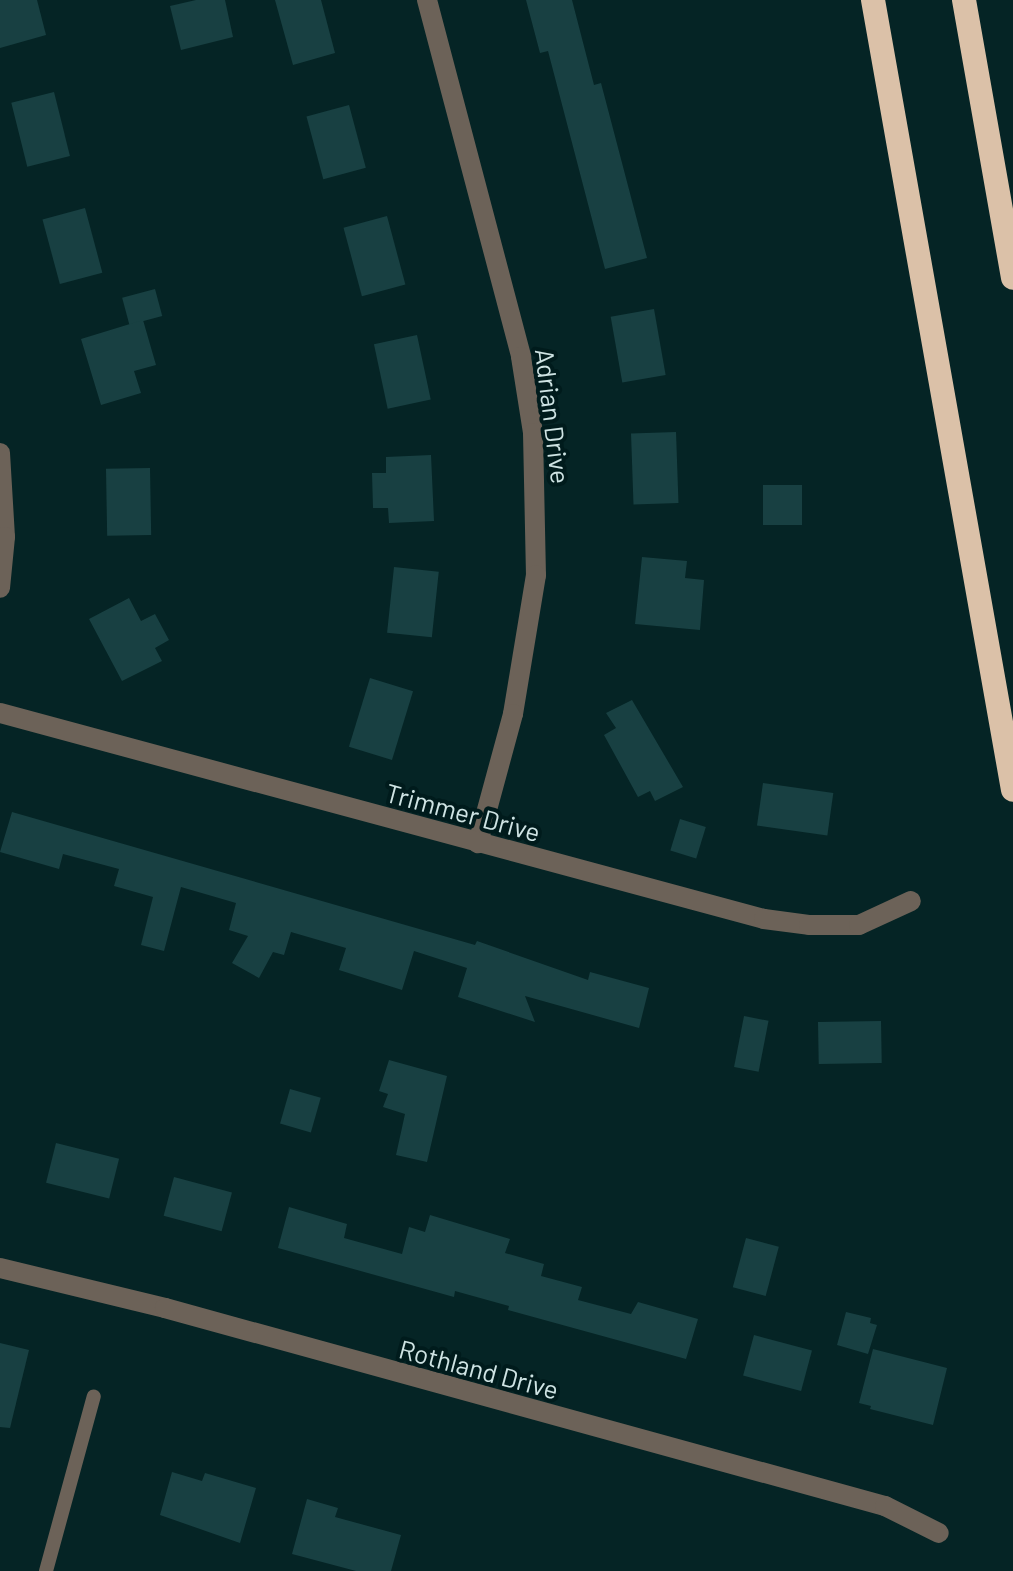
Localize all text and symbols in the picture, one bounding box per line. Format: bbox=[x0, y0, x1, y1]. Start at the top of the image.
street label: Adrian Drive bbox=[529, 347, 577, 485]
street label: Trimmer Drive bbox=[382, 776, 544, 848]
street label: Rothland Drive bbox=[396, 1333, 562, 1405]

